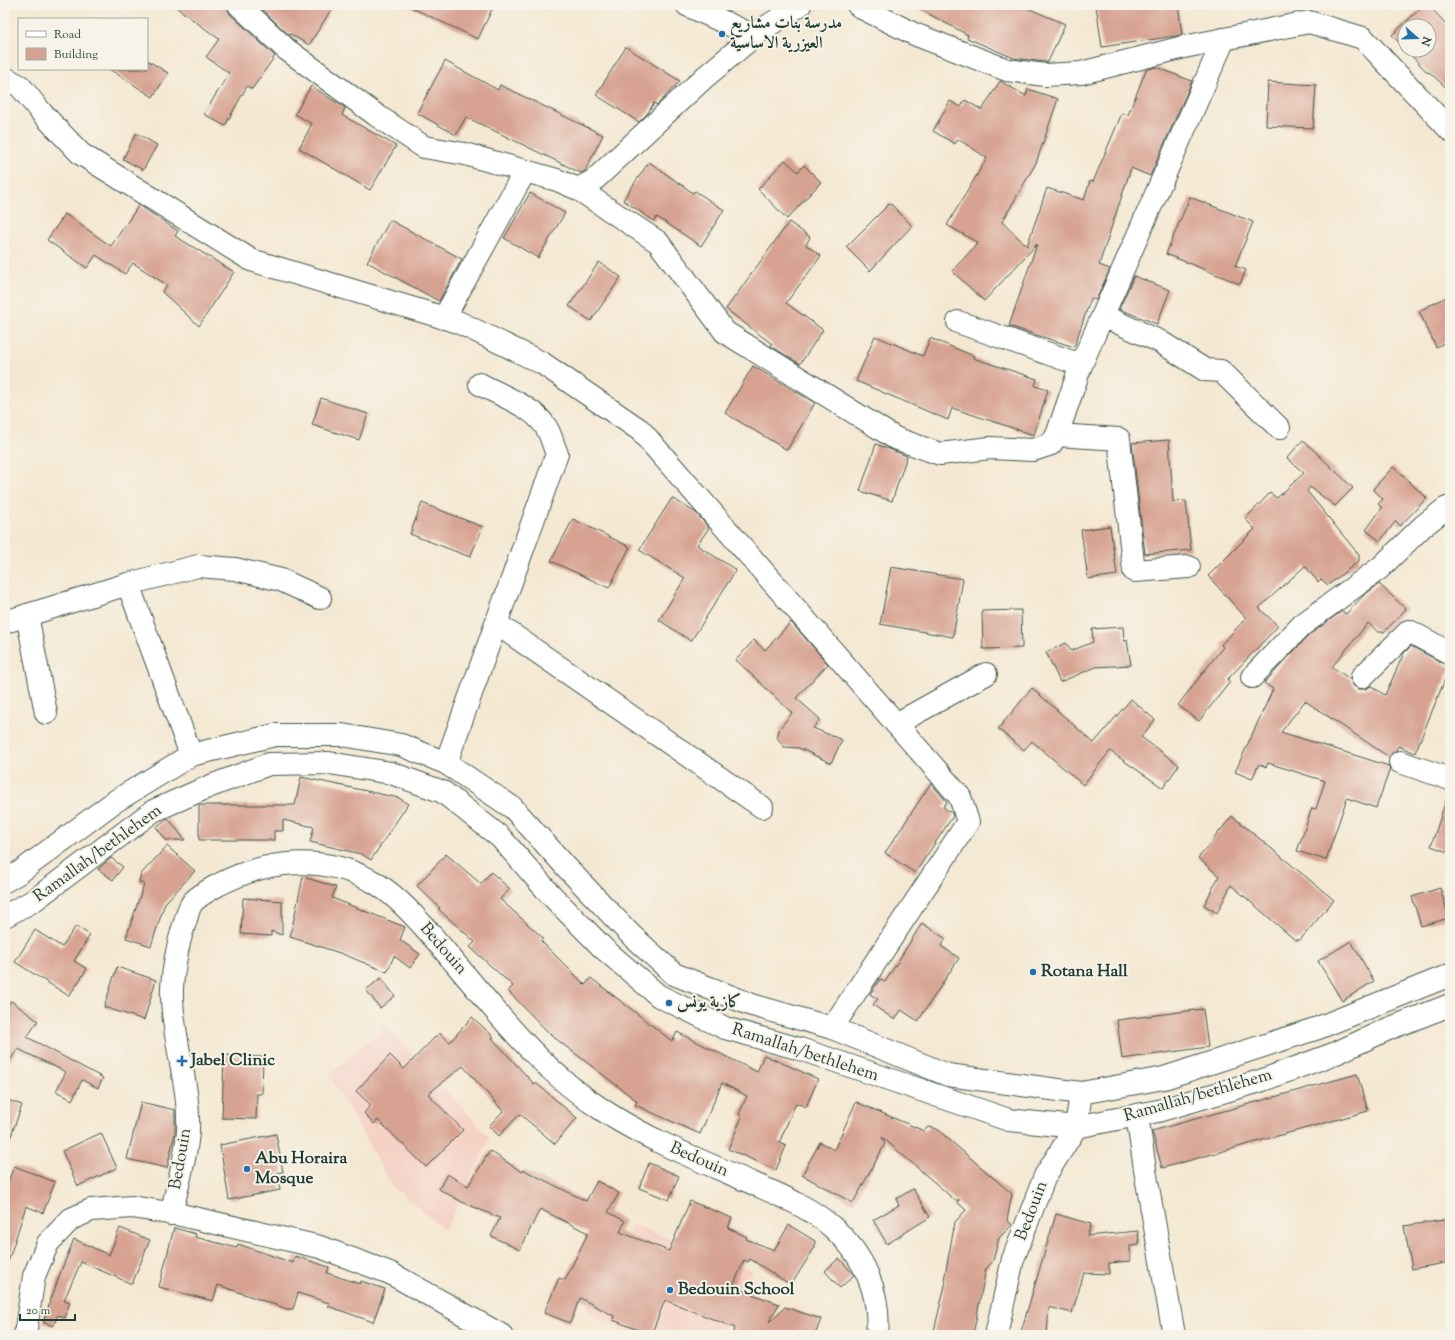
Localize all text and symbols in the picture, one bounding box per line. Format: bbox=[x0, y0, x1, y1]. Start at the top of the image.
place label: مدرسة بنات مشاريع العيزرية الاساسية bbox=[730, 12, 842, 56]
legend bbox=[18, 18, 148, 70]
north arrow bbox=[1397, 18, 1437, 58]
text: Road bbox=[54, 26, 81, 44]
marker: مدرسة بنات مشاريع العيزرية الاساسية bbox=[717, 29, 727, 39]
text: N bbox=[1416, 33, 1435, 48]
text: Building bbox=[54, 46, 98, 64]
street label: Ramallah/bethlehem bbox=[29, 799, 167, 909]
street label: Bedouin bbox=[414, 918, 472, 980]
place label: Rotana Hall bbox=[1041, 960, 1128, 984]
marker: Rotana Hall bbox=[1028, 967, 1038, 977]
place label: كازية يونس bbox=[677, 991, 741, 1015]
marker: كازية يونس bbox=[664, 998, 674, 1008]
street label: Ramallah/bethlehem bbox=[728, 1018, 882, 1088]
place label: Jabel Clinic bbox=[189, 1049, 275, 1073]
marker: Jabel Clinic bbox=[176, 1055, 188, 1067]
street label: Ramallah/bethlehem bbox=[1121, 1063, 1275, 1129]
street label: Bedouin bbox=[164, 1126, 198, 1192]
street label: Bedouin bbox=[666, 1136, 732, 1184]
place label: Abu Horaira Mosque bbox=[255, 1147, 347, 1191]
marker: Abu Horaira Mosque bbox=[242, 1164, 252, 1174]
street label: Bedouin bbox=[1010, 1178, 1054, 1244]
place label: Bedouin School bbox=[678, 1278, 795, 1302]
marker: Bedouin School bbox=[665, 1285, 675, 1295]
scale bar bbox=[20, 1296, 75, 1322]
text: 20 m bbox=[26, 1302, 51, 1320]

